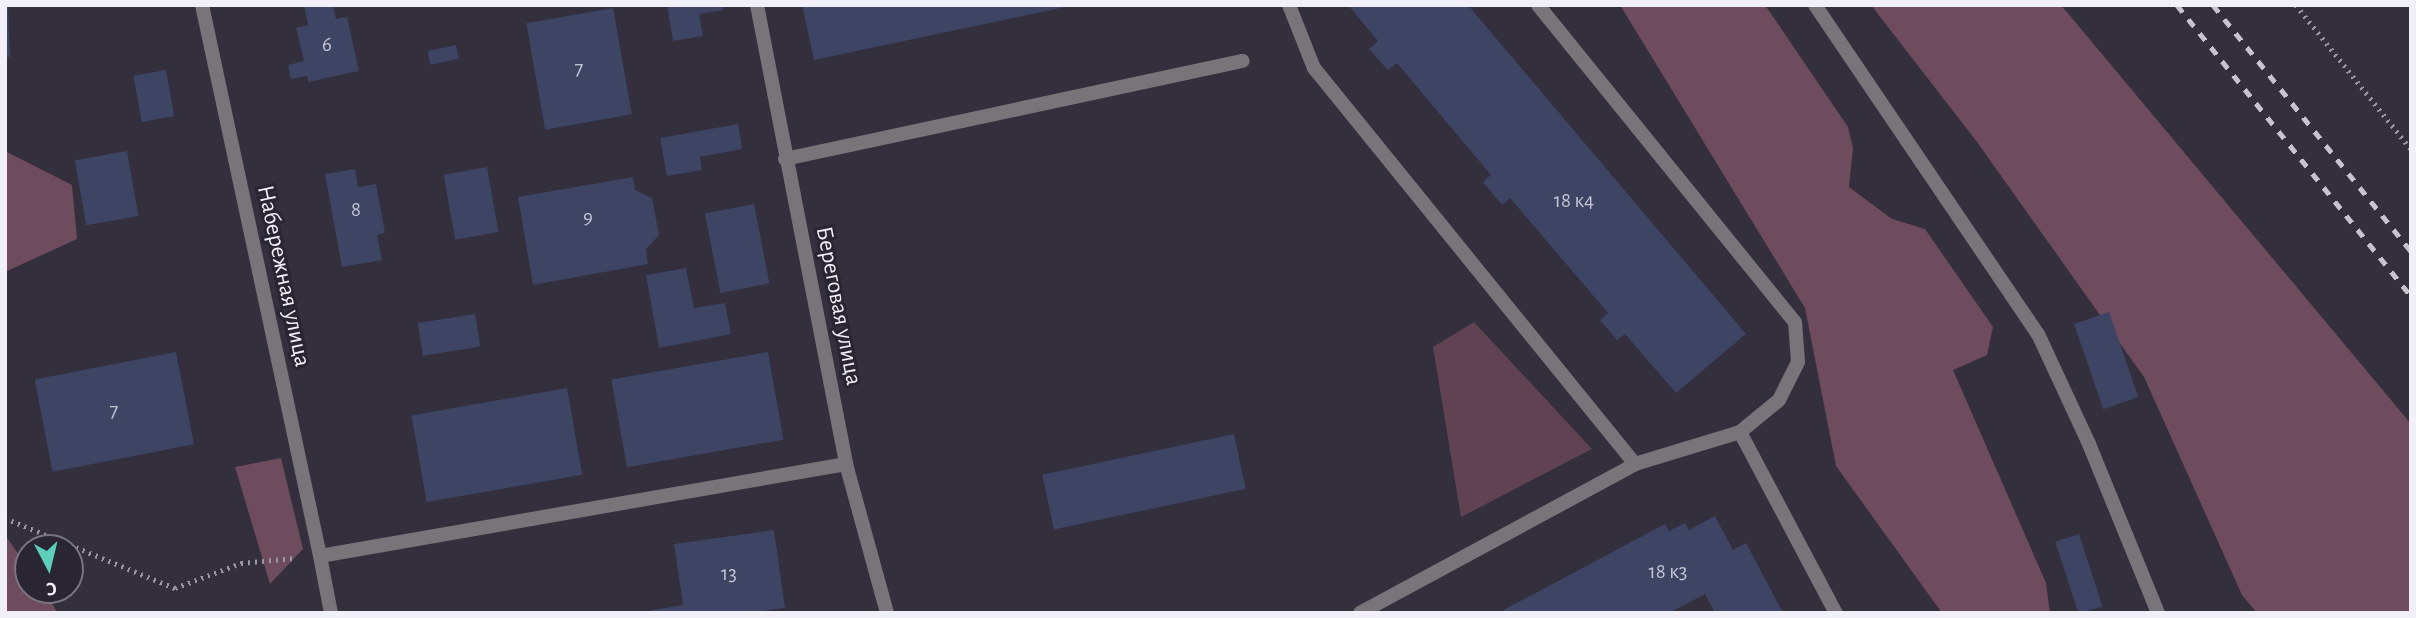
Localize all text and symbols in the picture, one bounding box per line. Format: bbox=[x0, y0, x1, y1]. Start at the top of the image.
house number: 6 bbox=[322, 32, 332, 58]
house number: 7 bbox=[575, 56, 583, 82]
street label: Набережная улица bbox=[250, 183, 316, 369]
house number: 18 к4 bbox=[1554, 188, 1594, 214]
house number: 8 bbox=[351, 197, 361, 223]
house number: 9 bbox=[583, 204, 593, 230]
street label: Береговая улица bbox=[808, 224, 868, 388]
house number: 7 bbox=[110, 398, 118, 424]
north arrow bbox=[14, 534, 84, 604]
house number: 18 к3 bbox=[1649, 559, 1687, 585]
house number: 13 bbox=[721, 561, 737, 587]
text: С bbox=[45, 578, 58, 598]

